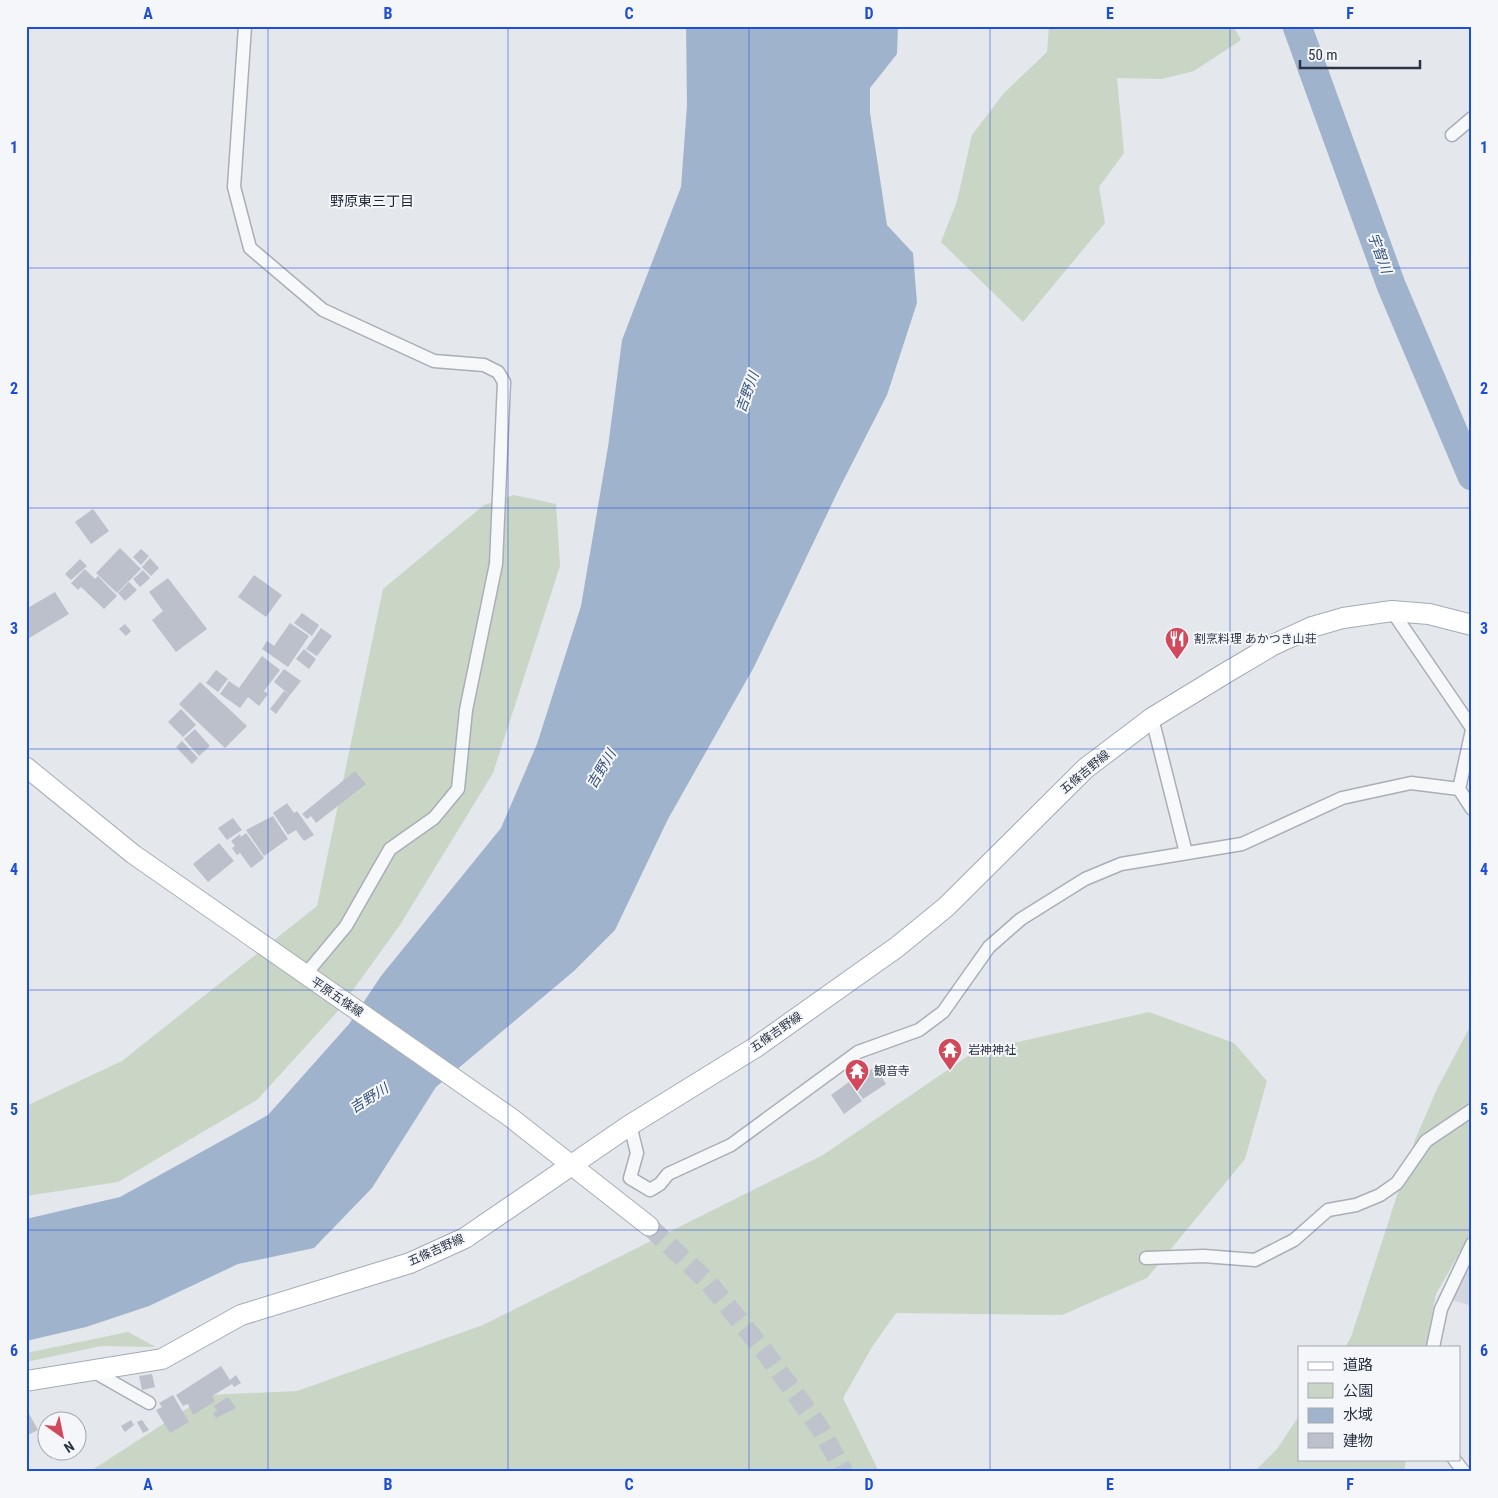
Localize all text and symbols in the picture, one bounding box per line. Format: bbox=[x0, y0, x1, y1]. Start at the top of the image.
text: A bbox=[143, 4, 153, 23]
text: B bbox=[384, 4, 393, 23]
text: C bbox=[624, 4, 634, 23]
text: D bbox=[864, 4, 874, 23]
text: E bbox=[1106, 4, 1114, 23]
text: F bbox=[1346, 4, 1354, 23]
scale bar bbox=[1300, 38, 1420, 70]
text: 50 m bbox=[1308, 46, 1338, 64]
text: 1 bbox=[10, 138, 18, 157]
text: 1 bbox=[1480, 138, 1488, 157]
district label: 野原東三丁目 bbox=[330, 193, 414, 209]
water label: 宇智川 bbox=[1365, 231, 1395, 277]
water label: 吉野川 bbox=[732, 368, 762, 414]
text: 2 bbox=[10, 379, 18, 398]
text: 2 bbox=[1480, 379, 1488, 398]
text: 3 bbox=[10, 619, 18, 638]
text: 3 bbox=[1480, 619, 1488, 638]
restaurant icon: 割烹料理 あかつき山荘 bbox=[1164, 626, 1190, 660]
place label: 割烹料理 あかつき山荘 bbox=[1194, 632, 1317, 646]
water label: 吉野川 bbox=[583, 745, 620, 791]
street label: 五條吉野線 bbox=[1058, 747, 1112, 797]
text: 4 bbox=[10, 860, 18, 879]
text: 4 bbox=[1480, 860, 1488, 879]
street label: 平原五條線 bbox=[308, 974, 366, 1020]
street label: 五條吉野線 bbox=[747, 1009, 805, 1055]
temple icon: 岩神神社 bbox=[937, 1037, 963, 1071]
place label: 岩神神社 bbox=[968, 1043, 1016, 1057]
temple icon: 観音寺 bbox=[844, 1058, 870, 1092]
place label: 観音寺 bbox=[874, 1064, 910, 1078]
water label: 吉野川 bbox=[347, 1079, 393, 1116]
text: 5 bbox=[10, 1100, 18, 1119]
text: 5 bbox=[1480, 1100, 1488, 1119]
street label: 五條吉野線 bbox=[406, 1231, 466, 1269]
text: 6 bbox=[10, 1341, 18, 1360]
text: 6 bbox=[1480, 1341, 1488, 1360]
legend bbox=[1298, 1346, 1460, 1460]
text: 道路 bbox=[1343, 1356, 1373, 1374]
text: 公園 bbox=[1343, 1382, 1373, 1400]
text: 水域 bbox=[1343, 1406, 1373, 1424]
north arrow bbox=[38, 1410, 88, 1460]
text: 建物 bbox=[1343, 1432, 1373, 1450]
text: N bbox=[61, 1438, 77, 1456]
text: A bbox=[143, 1475, 153, 1494]
text: B bbox=[384, 1475, 393, 1494]
text: C bbox=[624, 1475, 634, 1494]
text: D bbox=[864, 1475, 874, 1494]
text: E bbox=[1106, 1475, 1114, 1494]
text: F bbox=[1346, 1475, 1354, 1494]

